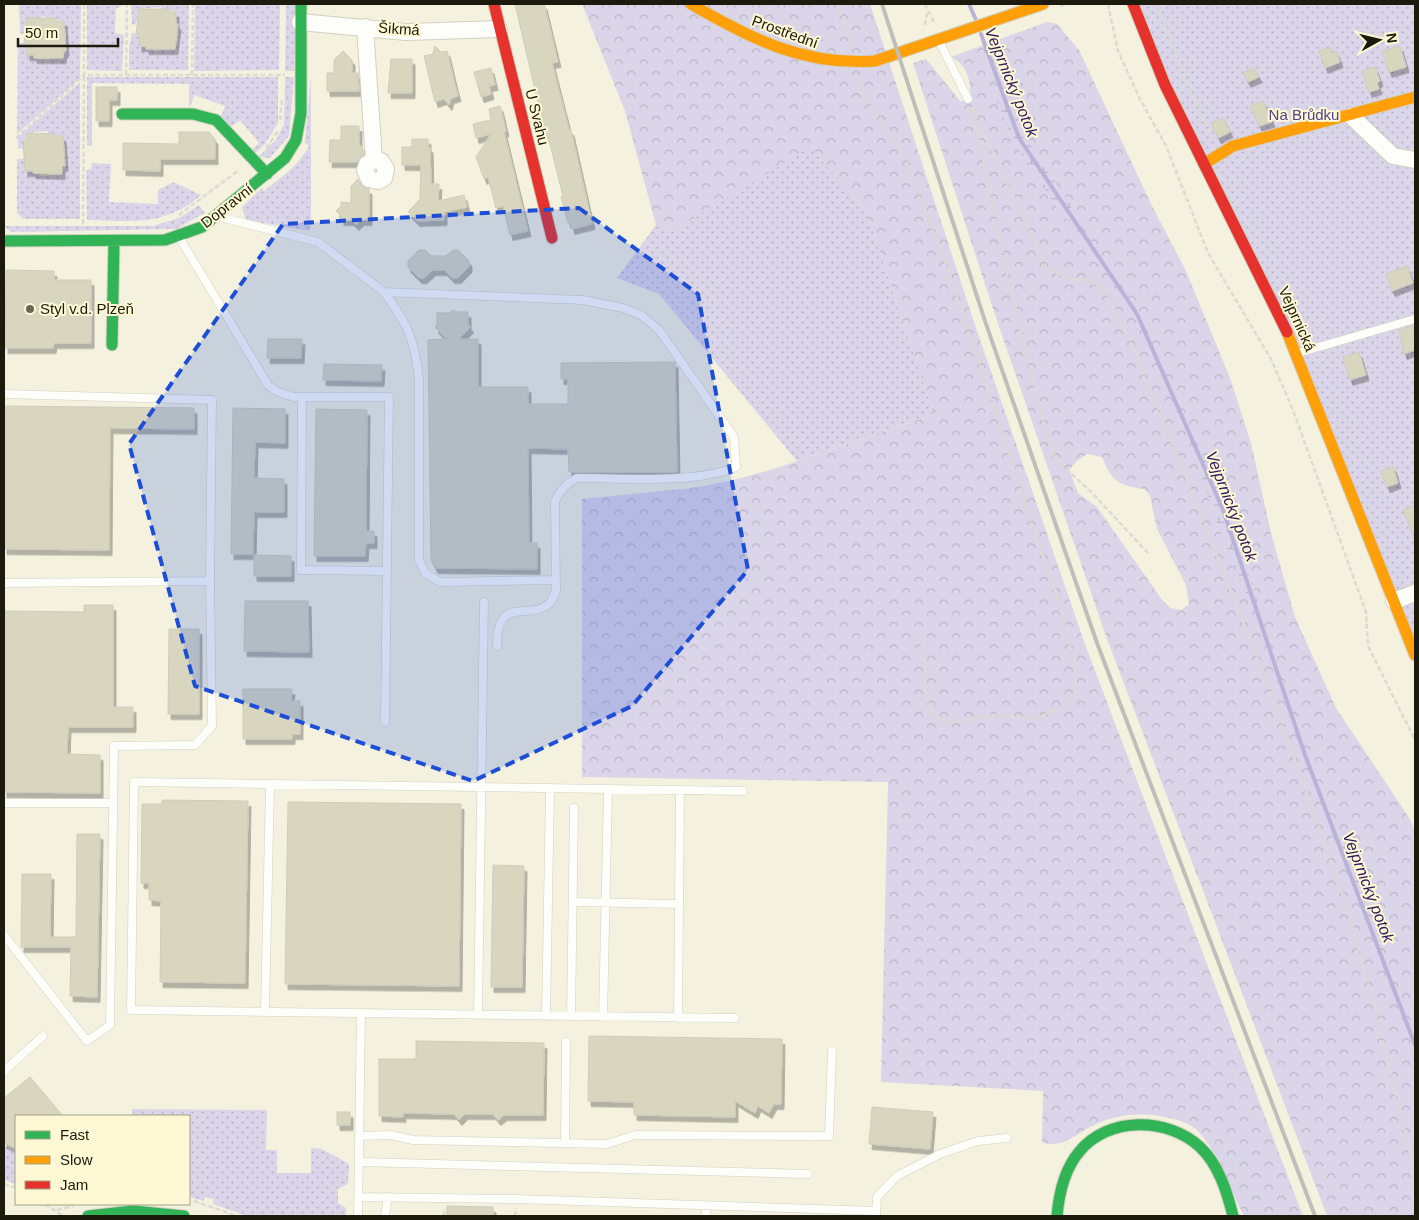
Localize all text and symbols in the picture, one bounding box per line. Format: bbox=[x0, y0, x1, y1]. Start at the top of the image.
street label: Prostřední bbox=[750, 12, 821, 52]
scale bar bbox=[18, 15, 118, 47]
north arrow bbox=[1354, 15, 1404, 65]
street label: Šikmá bbox=[378, 19, 421, 38]
text: 50 m bbox=[25, 24, 58, 41]
water label: Vejprnický potok bbox=[982, 25, 1042, 140]
text: N bbox=[1383, 32, 1401, 44]
street label: U Svahu bbox=[522, 87, 553, 147]
park label: Na Brůdku bbox=[1269, 106, 1339, 123]
street label: Dopravní bbox=[197, 180, 257, 231]
street label: Vejprnická bbox=[1276, 284, 1320, 354]
place label: Styl v.d. Plzeň bbox=[40, 300, 134, 317]
marker: Styl v.d. Plzeň bbox=[24, 303, 36, 315]
water label: Vejprnický potok bbox=[1203, 449, 1261, 565]
water label: Vejprnický potok bbox=[1340, 830, 1398, 946]
legend bbox=[15, 1115, 190, 1205]
text: Fast bbox=[60, 1126, 90, 1143]
text: Slow bbox=[60, 1151, 93, 1168]
text: Jam bbox=[60, 1176, 88, 1193]

